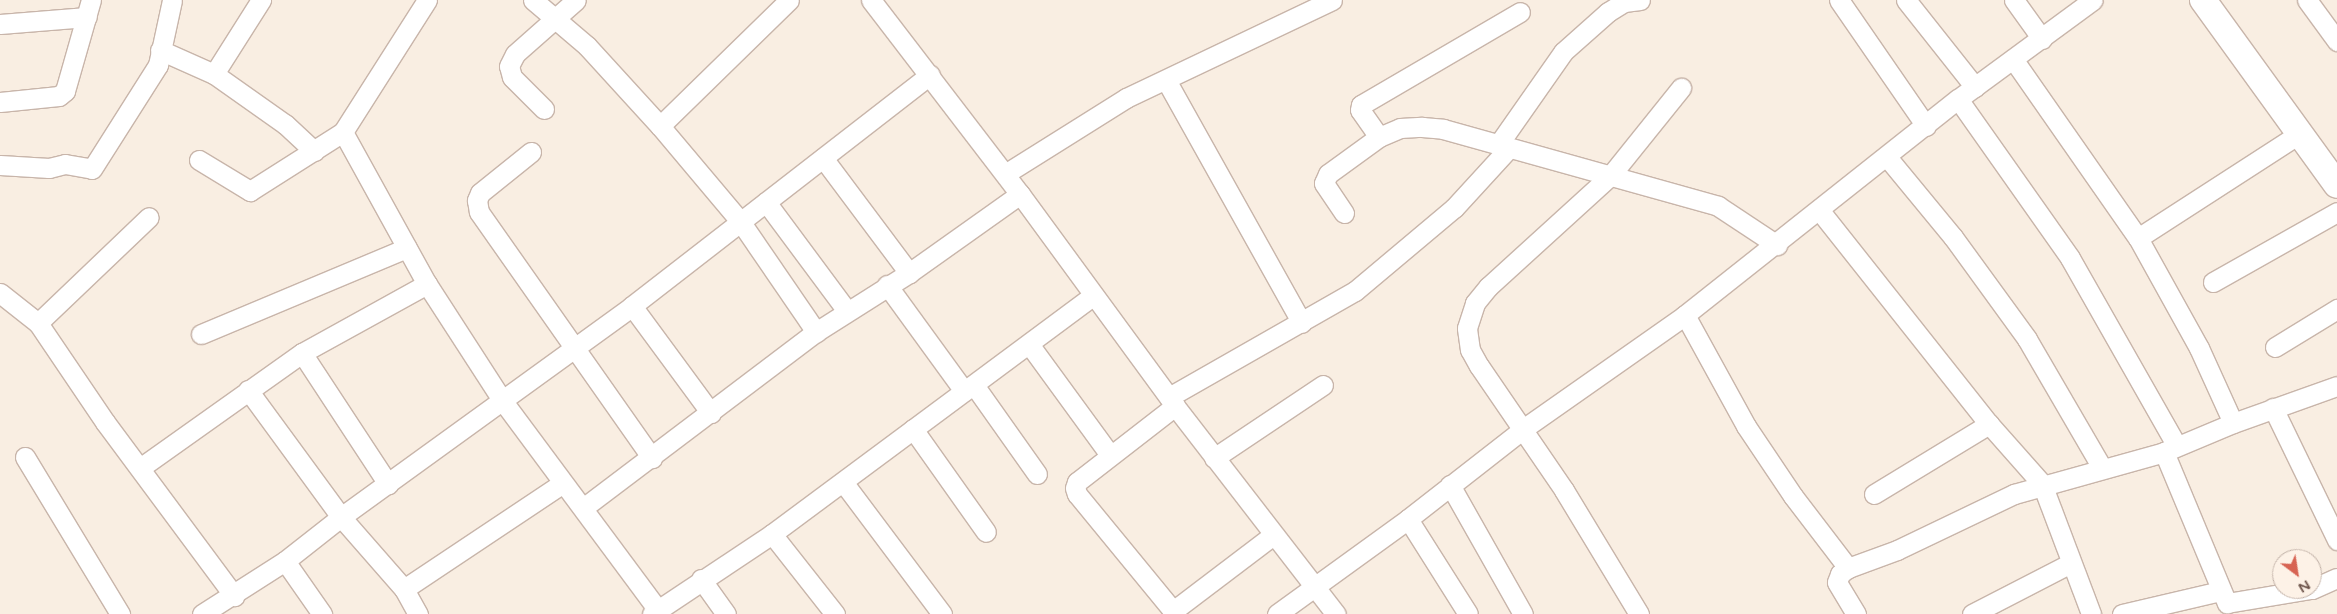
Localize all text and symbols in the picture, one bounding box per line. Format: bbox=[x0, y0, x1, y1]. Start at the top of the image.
north arrow bbox=[2272, 549, 2322, 599]
text: N bbox=[2295, 576, 2314, 597]

